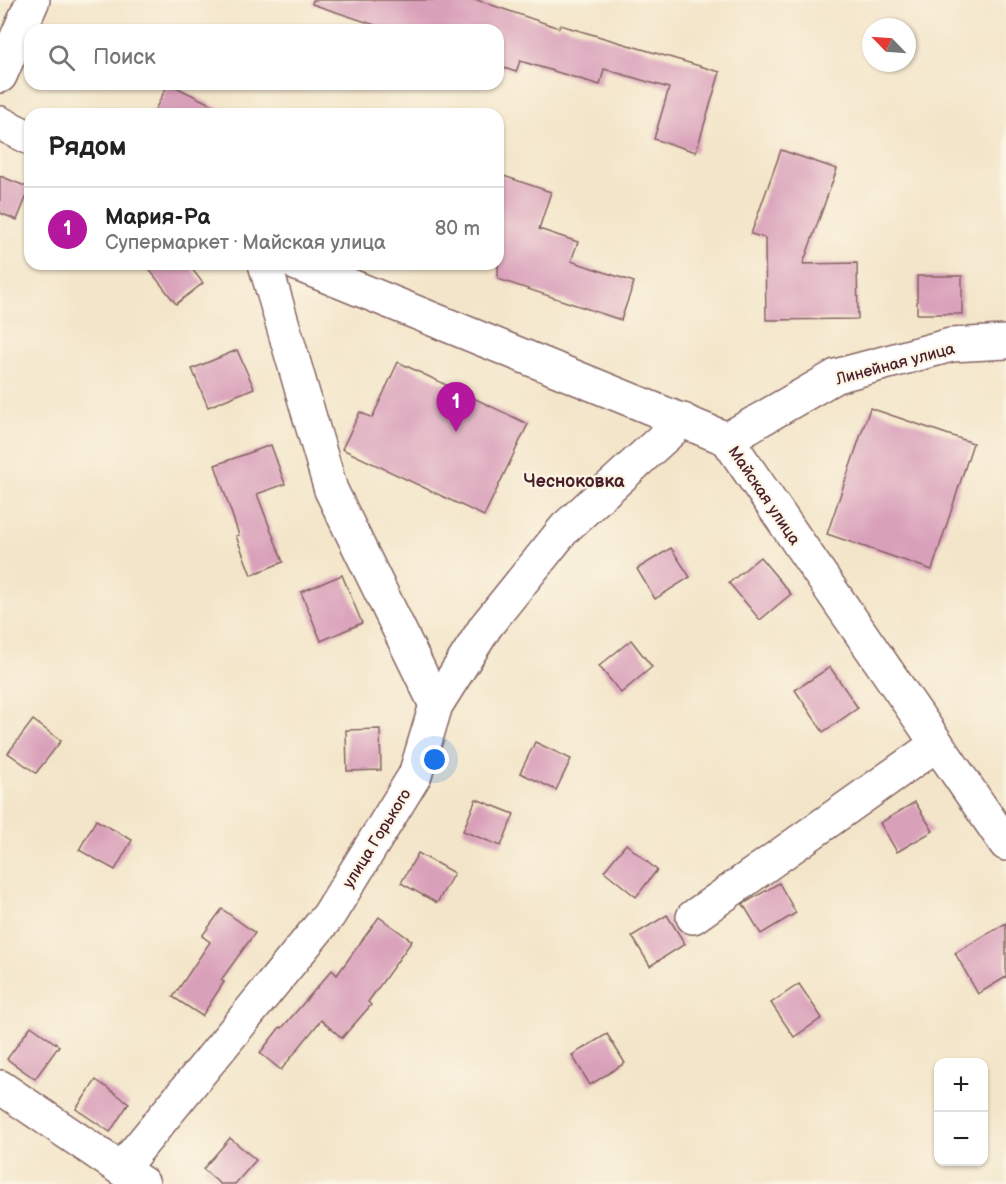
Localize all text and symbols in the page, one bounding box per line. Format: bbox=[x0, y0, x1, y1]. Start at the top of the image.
north arrow bbox=[862, 18, 916, 72]
search box bbox=[24, 24, 504, 90]
icon: search bbox=[45, 41, 78, 74]
text: Поиск bbox=[93, 44, 156, 71]
text: Рядом bbox=[48, 132, 126, 163]
text: Мария-Ра bbox=[105, 204, 210, 231]
text: 1 bbox=[63, 217, 72, 241]
text: 80 m bbox=[435, 217, 480, 241]
text: Супермаркет · Майская улица bbox=[105, 231, 386, 255]
street label: Линейная улица bbox=[833, 339, 957, 390]
pin: 1 bbox=[436, 382, 476, 432]
street label: Майская улица bbox=[724, 443, 804, 549]
district label: Чесноковка bbox=[524, 471, 625, 492]
your location bbox=[420, 745, 449, 774]
street label: улица Горького bbox=[339, 786, 415, 892]
map controls bbox=[934, 1058, 988, 1166]
button: + bbox=[934, 1058, 988, 1112]
button: − bbox=[934, 1112, 988, 1166]

